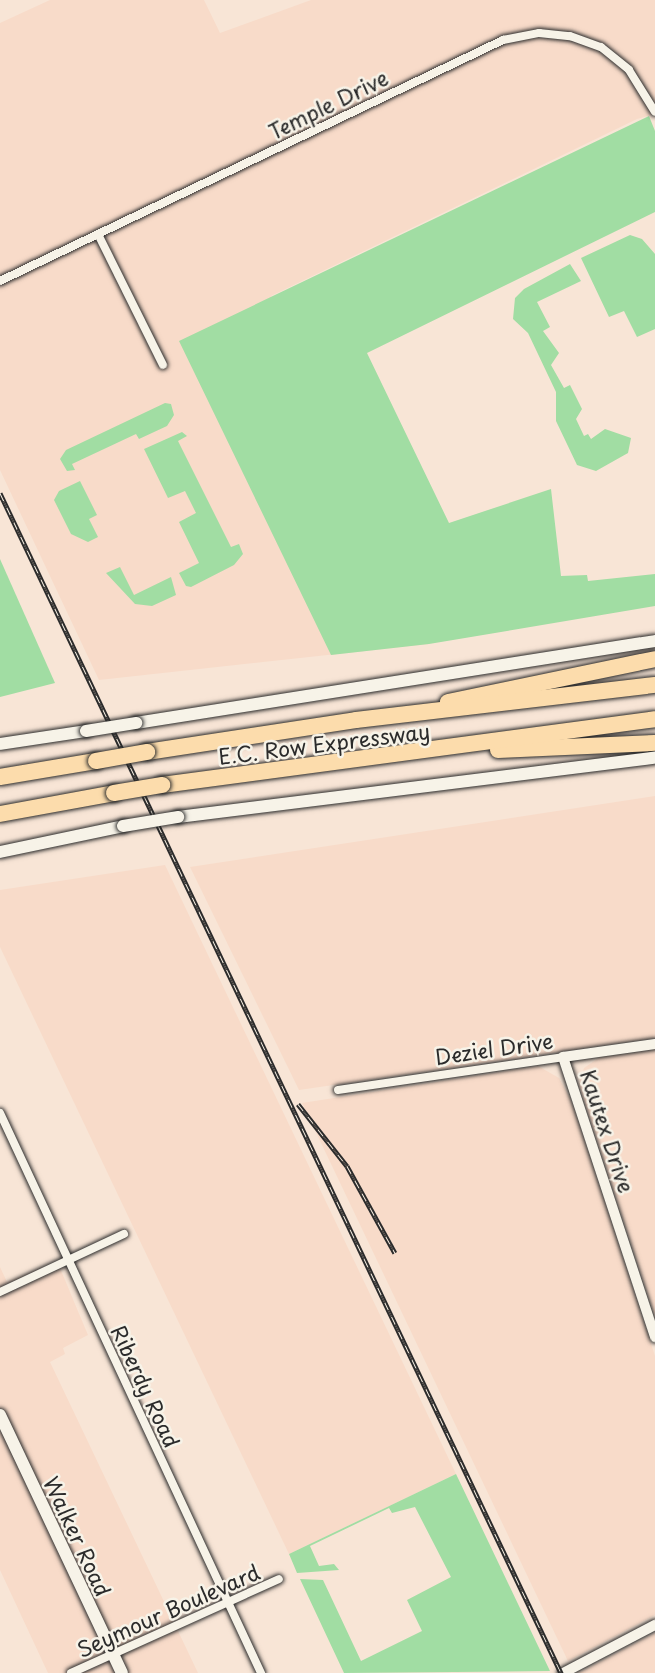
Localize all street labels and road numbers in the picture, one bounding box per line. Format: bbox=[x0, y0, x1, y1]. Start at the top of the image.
street label: Temple Drive bbox=[264, 64, 392, 144]
street label: E.C. Row Expressway bbox=[217, 717, 431, 769]
street label: Deziel Drive bbox=[433, 1027, 555, 1069]
street label: Kautex Drive bbox=[576, 1066, 640, 1196]
street label: Riberdy Road bbox=[106, 1320, 186, 1452]
street label: Walker Road bbox=[39, 1471, 117, 1601]
street label: Seymour Boulevard bbox=[73, 1558, 263, 1662]

